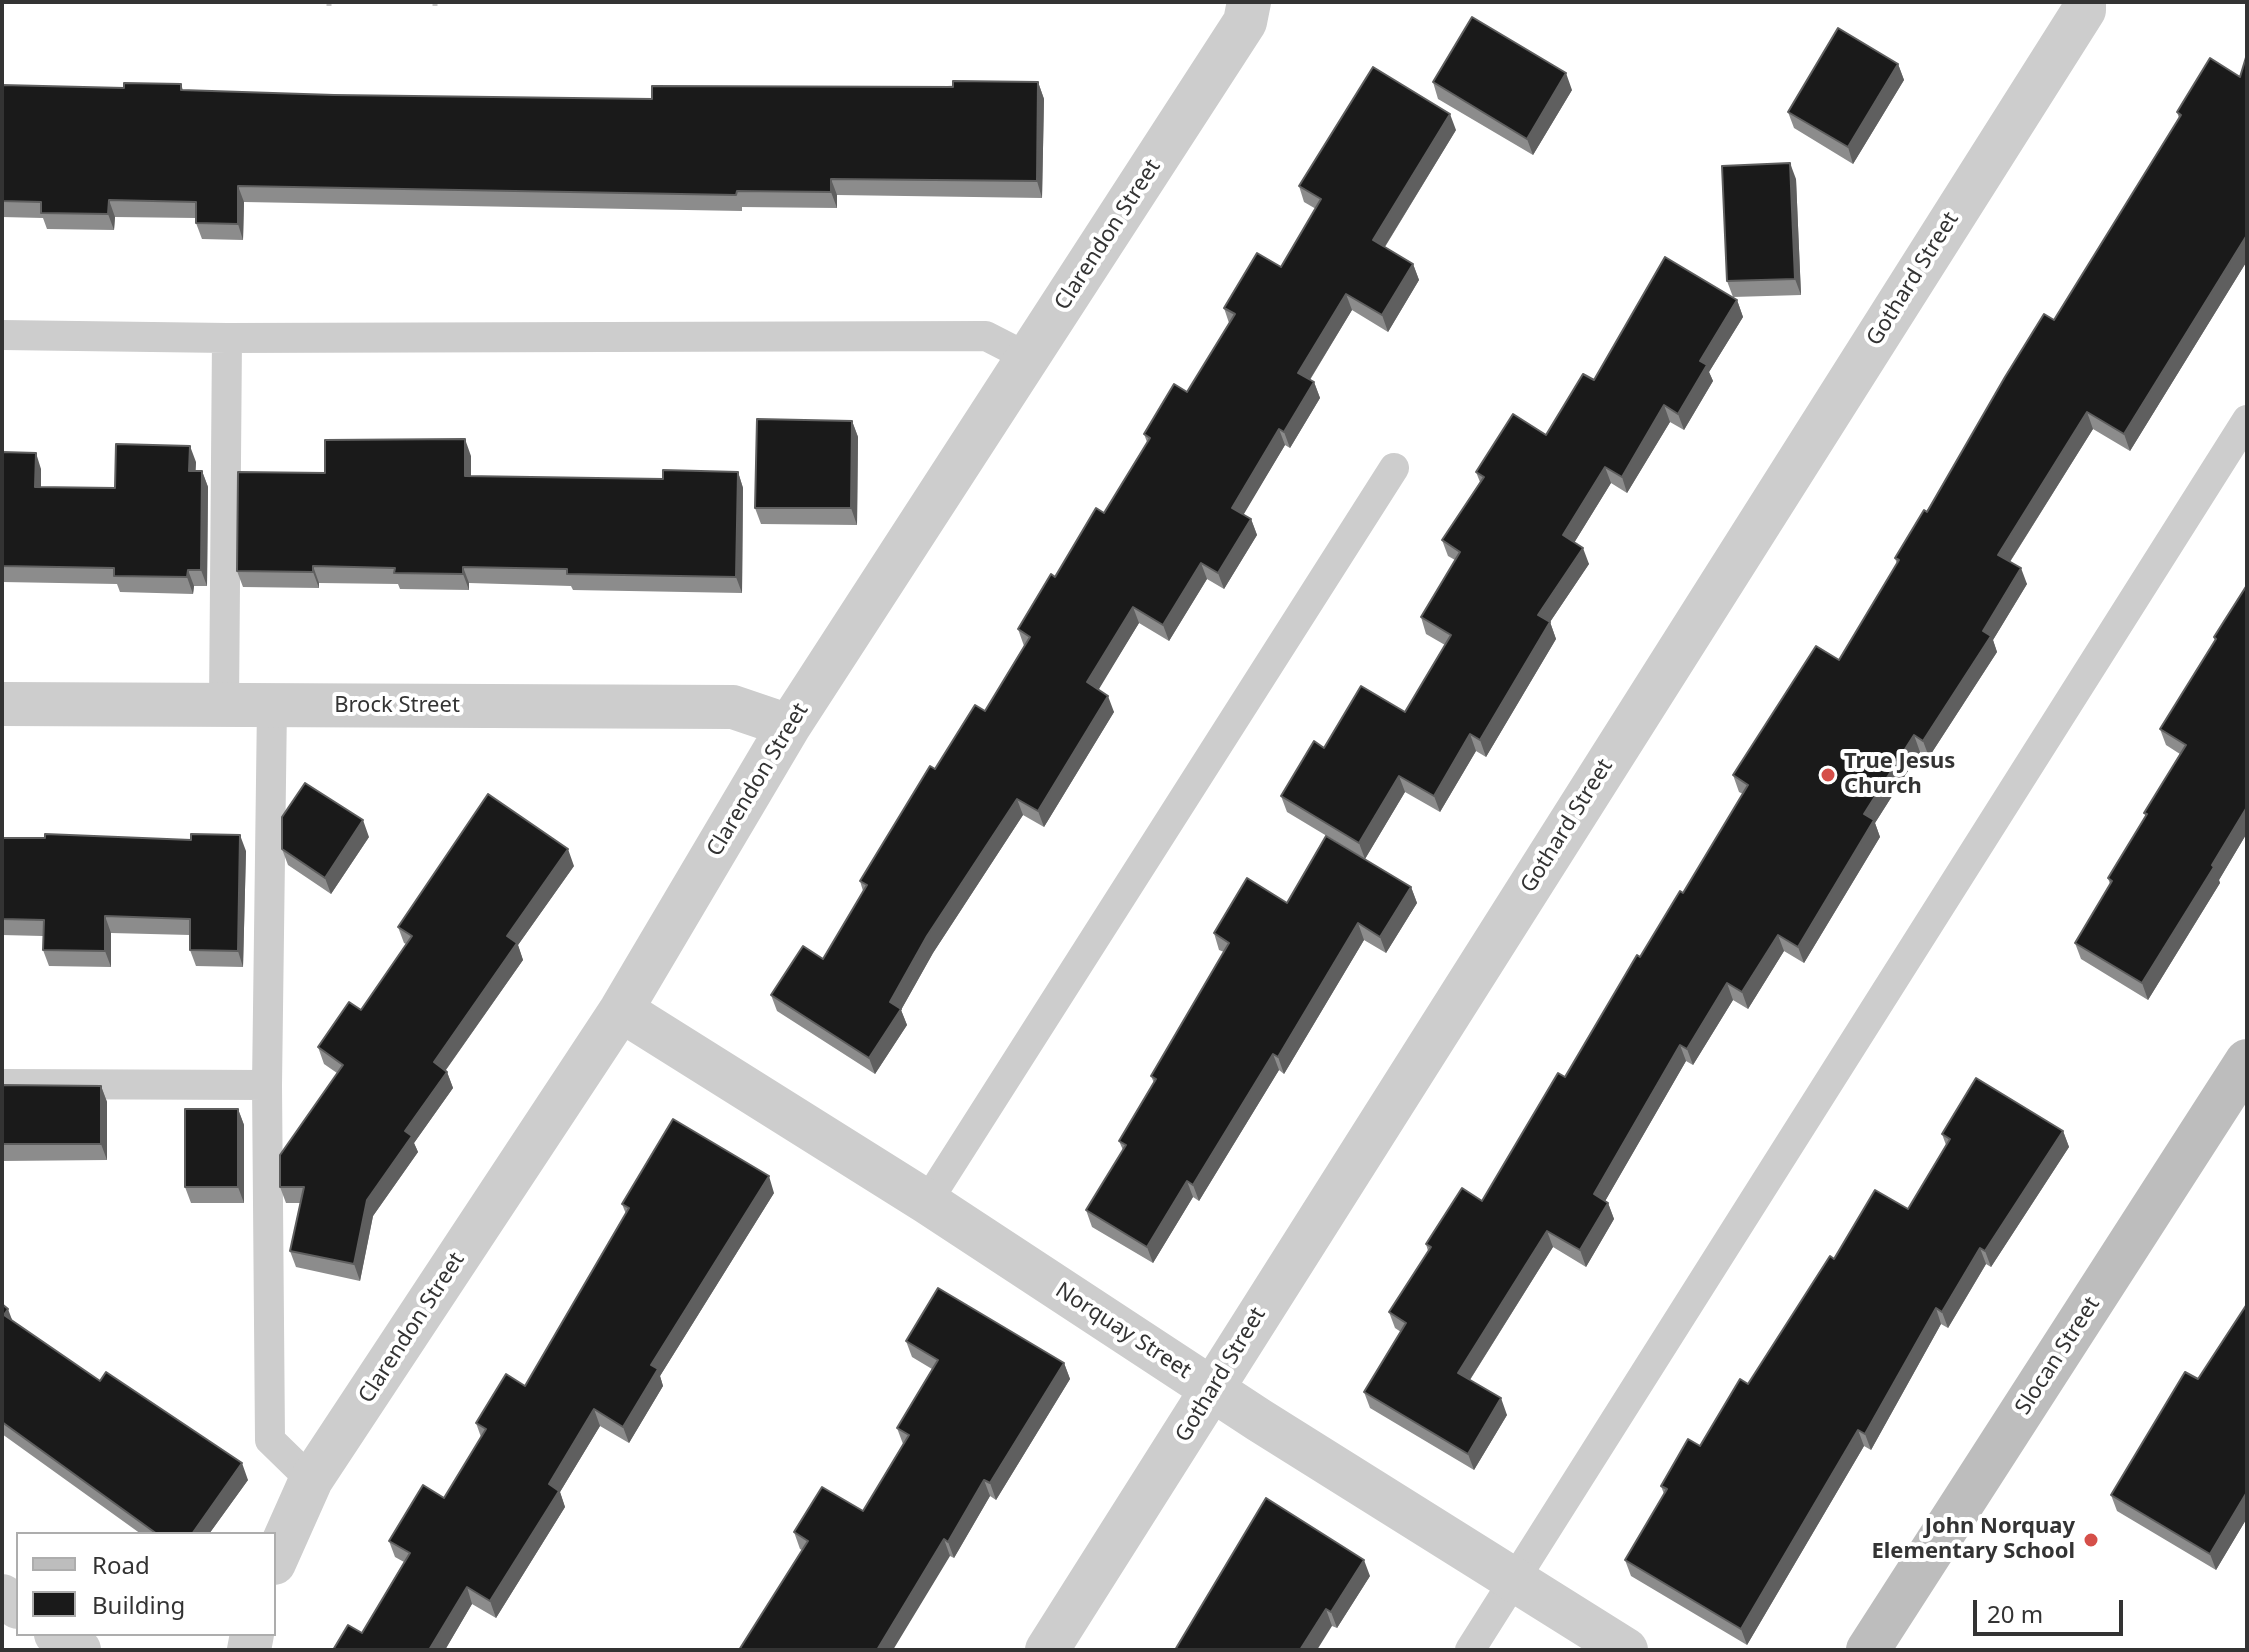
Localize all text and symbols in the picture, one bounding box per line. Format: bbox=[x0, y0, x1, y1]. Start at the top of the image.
street label: Clarendon Street bbox=[1050, 155, 1166, 315]
street label: Gothard Street bbox=[1861, 207, 1965, 351]
street label: Brock Street bbox=[334, 693, 460, 719]
street label: Clarendon Street bbox=[702, 699, 814, 861]
place label: True Jesus Church bbox=[1844, 749, 1955, 800]
street label: Gothard Street bbox=[1515, 754, 1619, 898]
marker: True Jesus Church bbox=[1819, 766, 1837, 784]
street label: Clarendon Street bbox=[354, 1248, 470, 1408]
street label: Norquay Street bbox=[1050, 1277, 1196, 1385]
street label: Slocan Street bbox=[2010, 1292, 2106, 1420]
street label: Gothard Street bbox=[1170, 1303, 1272, 1447]
place label: John Norquay Elementary School bbox=[1871, 1514, 2075, 1566]
marker: John Norquay Elementary School bbox=[2082, 1531, 2100, 1549]
legend bbox=[16, 1532, 276, 1636]
text: Road bbox=[92, 1548, 150, 1581]
scale bar bbox=[1977, 1584, 2127, 1634]
text: Building bbox=[92, 1588, 185, 1621]
text: 20 m bbox=[1987, 1597, 2043, 1630]

